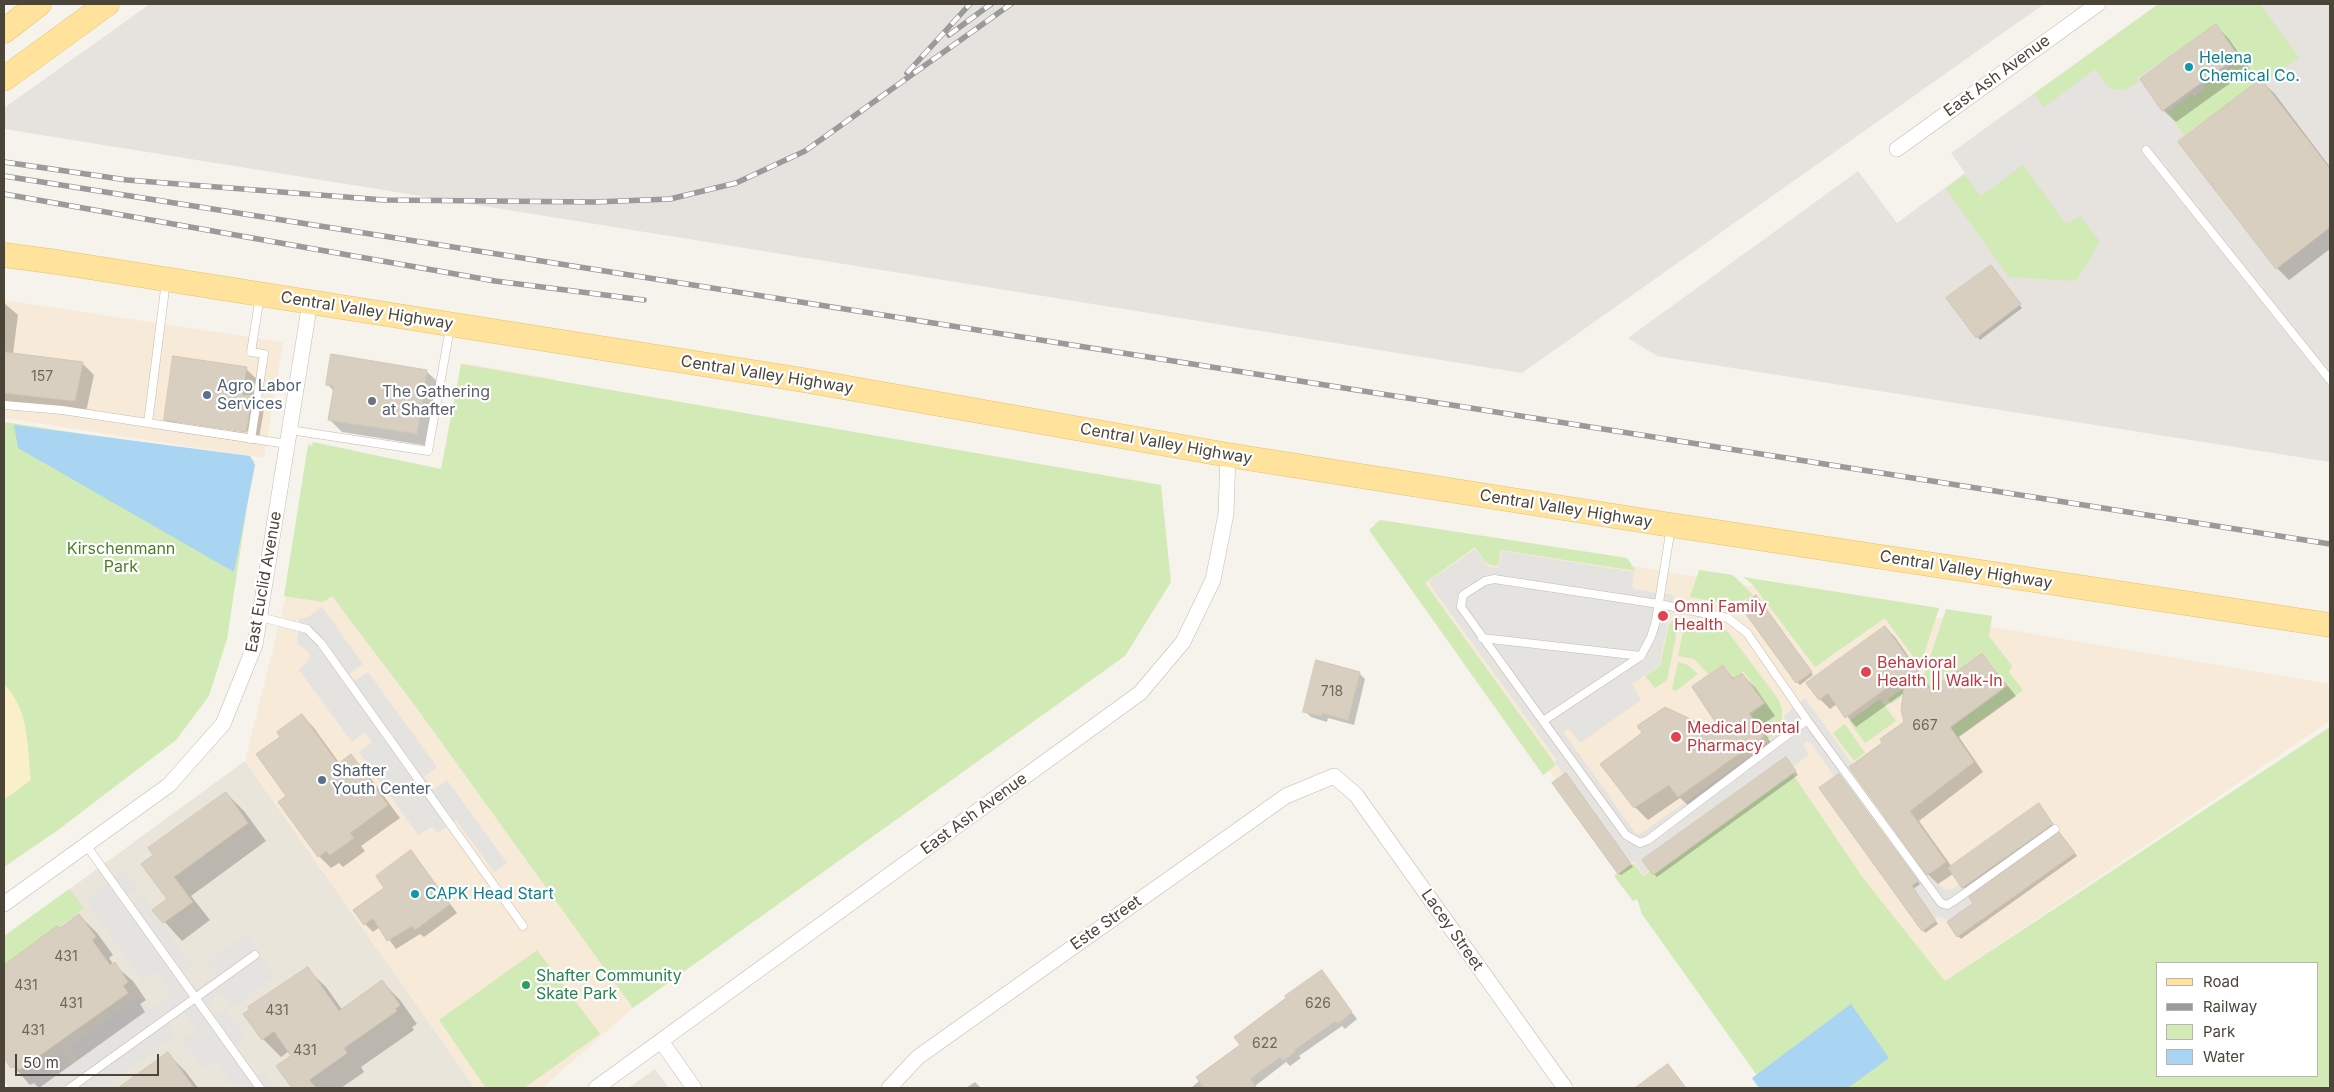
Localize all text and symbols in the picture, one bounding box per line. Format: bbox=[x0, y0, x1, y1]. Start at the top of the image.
street label: East Ash Avenue bbox=[1940, 31, 2054, 121]
place label: Helena Chemical Co. bbox=[2199, 48, 2300, 86]
marker: Helena Chemical Co. bbox=[2183, 61, 2195, 73]
street label: Central Valley Highway bbox=[279, 288, 455, 334]
street label: Central Valley Highway bbox=[679, 352, 855, 398]
house number: 157 bbox=[31, 369, 53, 385]
place label: Agro Labor Services bbox=[217, 376, 301, 414]
place label: The Gathering at Shafter bbox=[382, 382, 490, 420]
marker: Agro Labor Services bbox=[201, 389, 213, 401]
marker: The Gathering at Shafter bbox=[366, 395, 378, 407]
street label: Central Valley Highway bbox=[1078, 419, 1254, 469]
street label: Central Valley Highway bbox=[1478, 486, 1654, 532]
street label: East Euclid Avenue bbox=[242, 510, 286, 654]
park label: Kirschenmann Park bbox=[67, 539, 175, 577]
street label: Central Valley Highway bbox=[1878, 547, 2054, 593]
place label: Omni Family Health bbox=[1674, 597, 1767, 635]
marker: Omni Family Health bbox=[1656, 609, 1670, 623]
place label: Behavioral Health || Walk-In bbox=[1877, 653, 2003, 691]
marker: Behavioral Health || Walk-In bbox=[1859, 665, 1873, 679]
house number: 718 bbox=[1321, 684, 1343, 700]
place label: Medical Dental Pharmacy bbox=[1687, 718, 1800, 756]
house number: 667 bbox=[1912, 718, 1938, 734]
marker: Medical Dental Pharmacy bbox=[1669, 730, 1683, 744]
place label: Shafter Youth Center bbox=[332, 761, 431, 799]
street label: East Ash Avenue bbox=[917, 769, 1031, 859]
marker: Shafter Youth Center bbox=[316, 774, 328, 786]
place label: CAPK Head Start bbox=[425, 884, 554, 904]
street label: Lacey Street bbox=[1417, 886, 1487, 974]
marker: CAPK Head Start bbox=[409, 888, 421, 900]
street label: Este Street bbox=[1067, 892, 1145, 954]
house number: 431 bbox=[54, 949, 78, 965]
legend bbox=[2156, 962, 2319, 1077]
place label: Shafter Community Skate Park bbox=[536, 966, 682, 1004]
text: Road bbox=[2203, 972, 2239, 991]
house number: 431 bbox=[14, 978, 38, 994]
marker: Shafter Community Skate Park bbox=[520, 979, 532, 991]
house number: 431 bbox=[59, 996, 83, 1012]
house number: 626 bbox=[1305, 996, 1331, 1012]
text: Railway bbox=[2203, 997, 2257, 1016]
house number: 431 bbox=[265, 1003, 289, 1019]
text: Park bbox=[2203, 1022, 2235, 1041]
house number: 431 bbox=[21, 1023, 45, 1039]
house number: 622 bbox=[1252, 1036, 1278, 1052]
house number: 431 bbox=[293, 1043, 317, 1059]
scale bar bbox=[18, 1044, 161, 1076]
text: Water bbox=[2203, 1047, 2245, 1066]
text: 50 m bbox=[23, 1053, 59, 1072]

